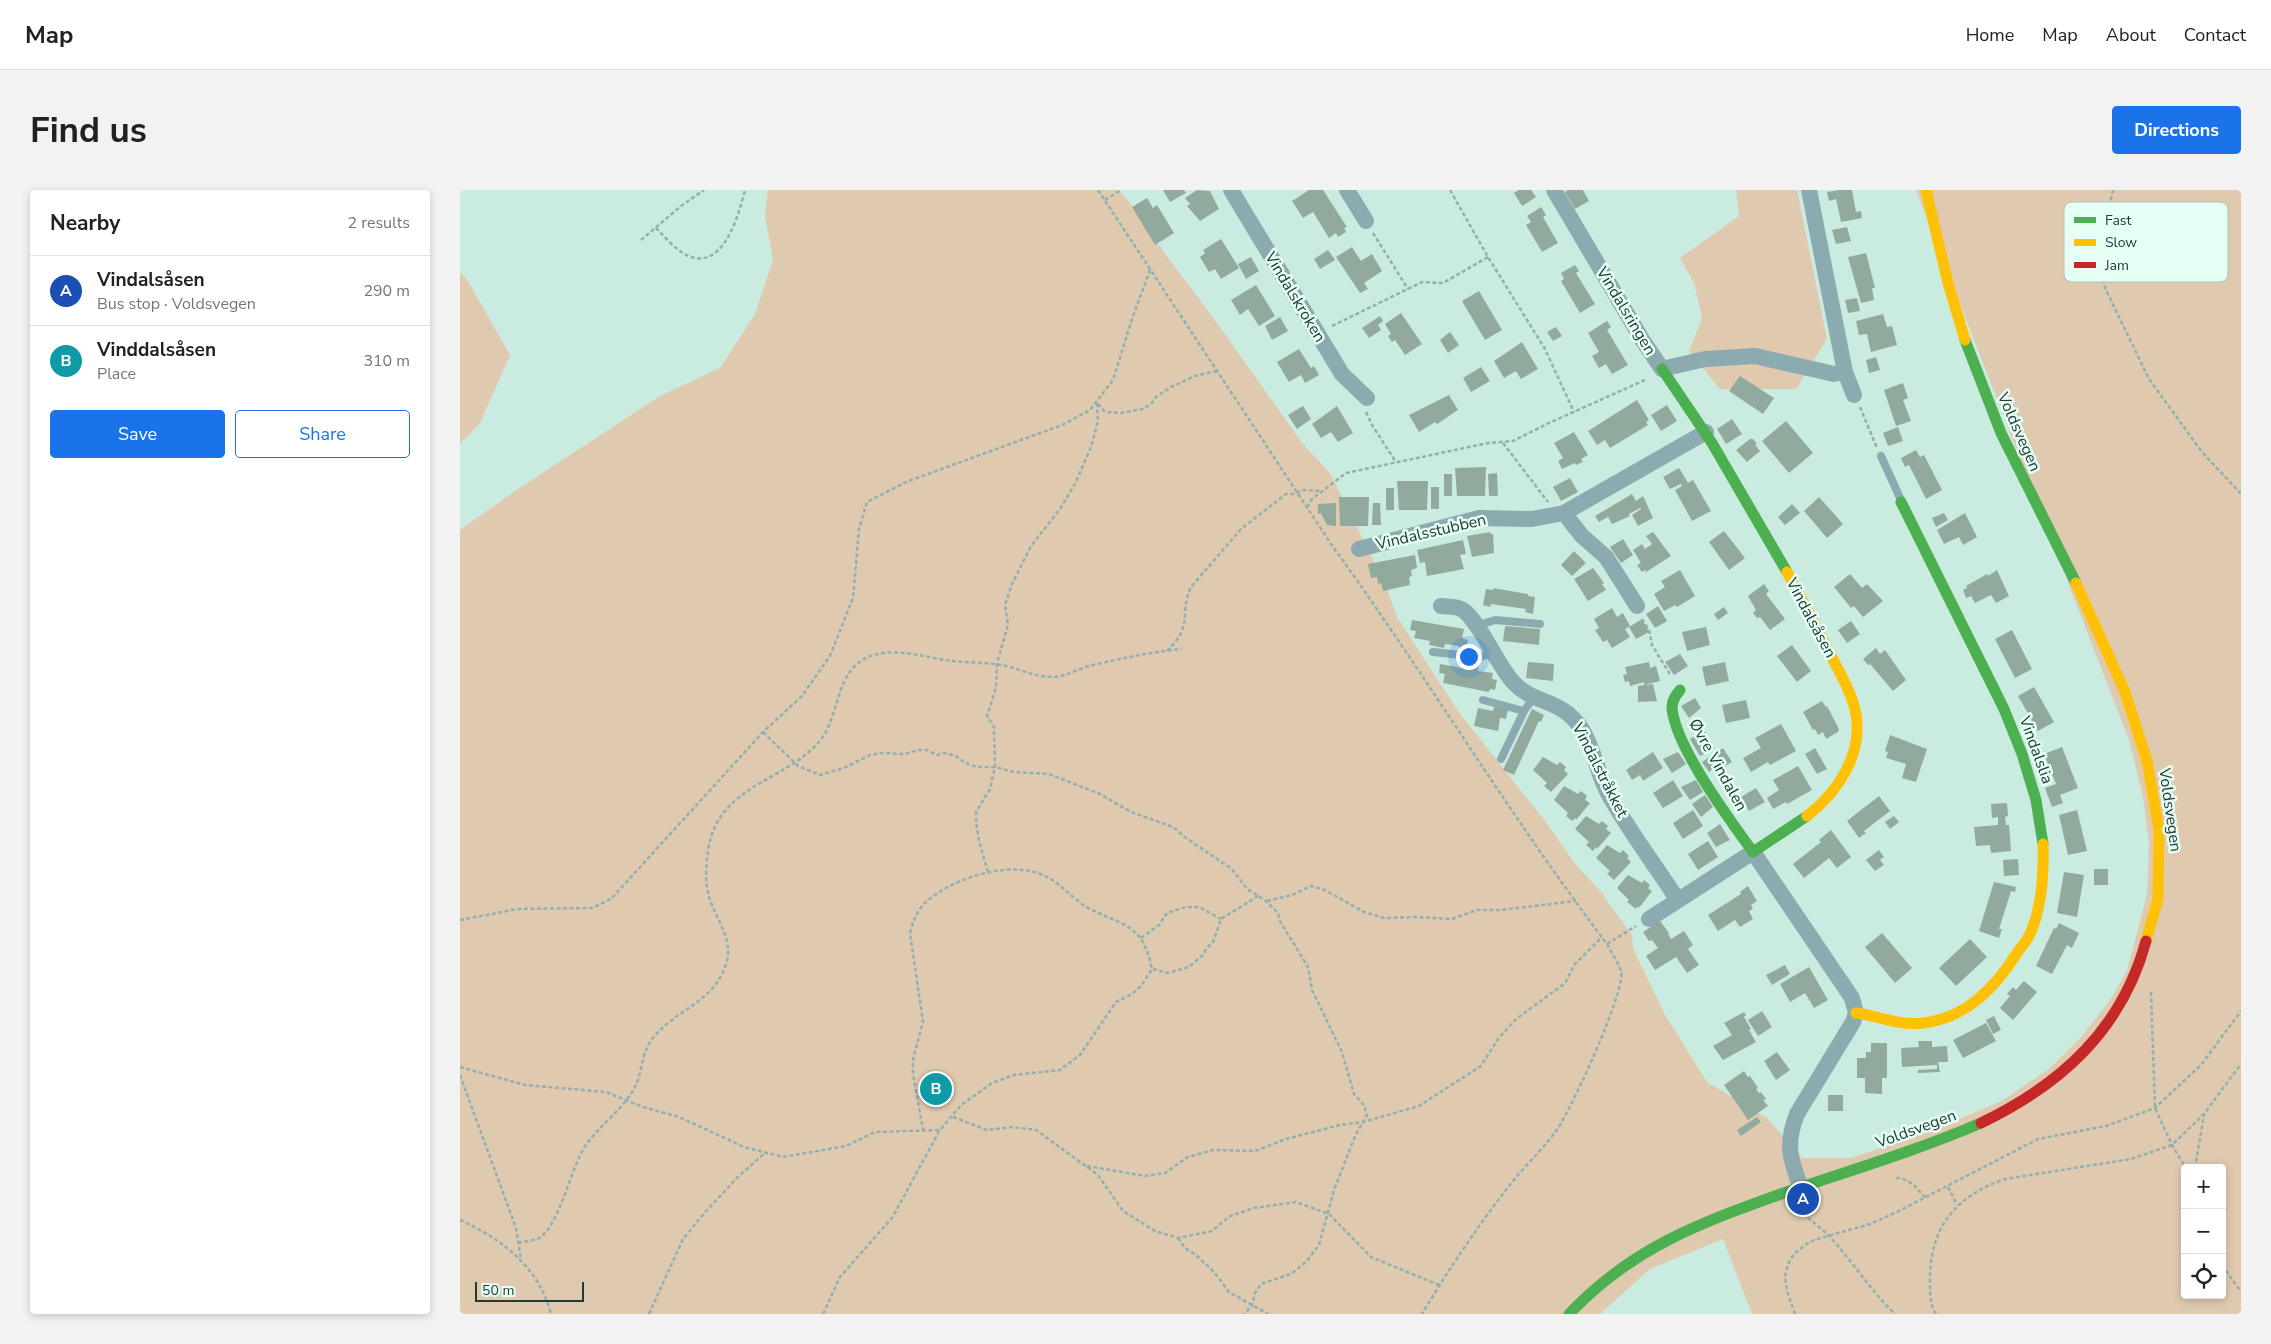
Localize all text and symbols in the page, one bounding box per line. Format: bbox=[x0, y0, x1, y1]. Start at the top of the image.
text: Map bbox=[25, 19, 73, 51]
text: Home bbox=[1966, 23, 2014, 47]
text: Map bbox=[2042, 23, 2078, 47]
text: About bbox=[2106, 23, 2156, 47]
text: Contact bbox=[2184, 23, 2246, 47]
button: Directions bbox=[2112, 106, 2241, 154]
text: Find us bbox=[30, 107, 147, 154]
legend bbox=[2064, 202, 2228, 282]
text: Nearby bbox=[50, 209, 120, 237]
text: Fast bbox=[2105, 211, 2131, 230]
text: 2 results bbox=[348, 212, 410, 234]
text: Slow bbox=[2105, 233, 2137, 252]
street label: Vindalskroken bbox=[1259, 247, 1331, 346]
text: Jam bbox=[2104, 256, 2129, 275]
street label: Vindalsringen bbox=[1590, 262, 1661, 359]
text: Vindalsåsen bbox=[97, 267, 205, 293]
text: A bbox=[60, 280, 72, 302]
text: 290 m bbox=[363, 280, 410, 302]
text: Bus stop · Voldsvegen bbox=[97, 293, 256, 315]
text: Vinddalsåsen bbox=[97, 337, 216, 363]
text: B bbox=[60, 350, 72, 372]
text: 310 m bbox=[363, 350, 410, 372]
text: Place bbox=[97, 363, 136, 385]
street label: Voldsvegen bbox=[1991, 388, 2046, 475]
button: Save bbox=[50, 410, 225, 458]
button: Share bbox=[235, 410, 410, 458]
street label: Vindalsstubben bbox=[1373, 509, 1488, 556]
street label: Vindalsåsen bbox=[1780, 573, 1841, 662]
your location bbox=[1456, 644, 1482, 670]
street label: Vindalslia bbox=[2013, 712, 2058, 787]
street label: Øvre Vindalen bbox=[1683, 715, 1753, 815]
street label: Vindalstråkket bbox=[1566, 718, 1633, 821]
street label: Voldsvegen bbox=[2153, 766, 2187, 853]
pin: B bbox=[920, 1070, 952, 1108]
street label: Voldsvegen bbox=[1872, 1104, 1959, 1154]
map controls bbox=[2181, 1164, 2226, 1299]
button: + bbox=[2181, 1164, 2226, 1209]
pin: A bbox=[1787, 1180, 1819, 1218]
button: − bbox=[2181, 1209, 2226, 1254]
button: locate bbox=[2181, 1254, 2226, 1299]
scale bar bbox=[475, 1279, 584, 1302]
text: 50 m bbox=[482, 1281, 514, 1300]

